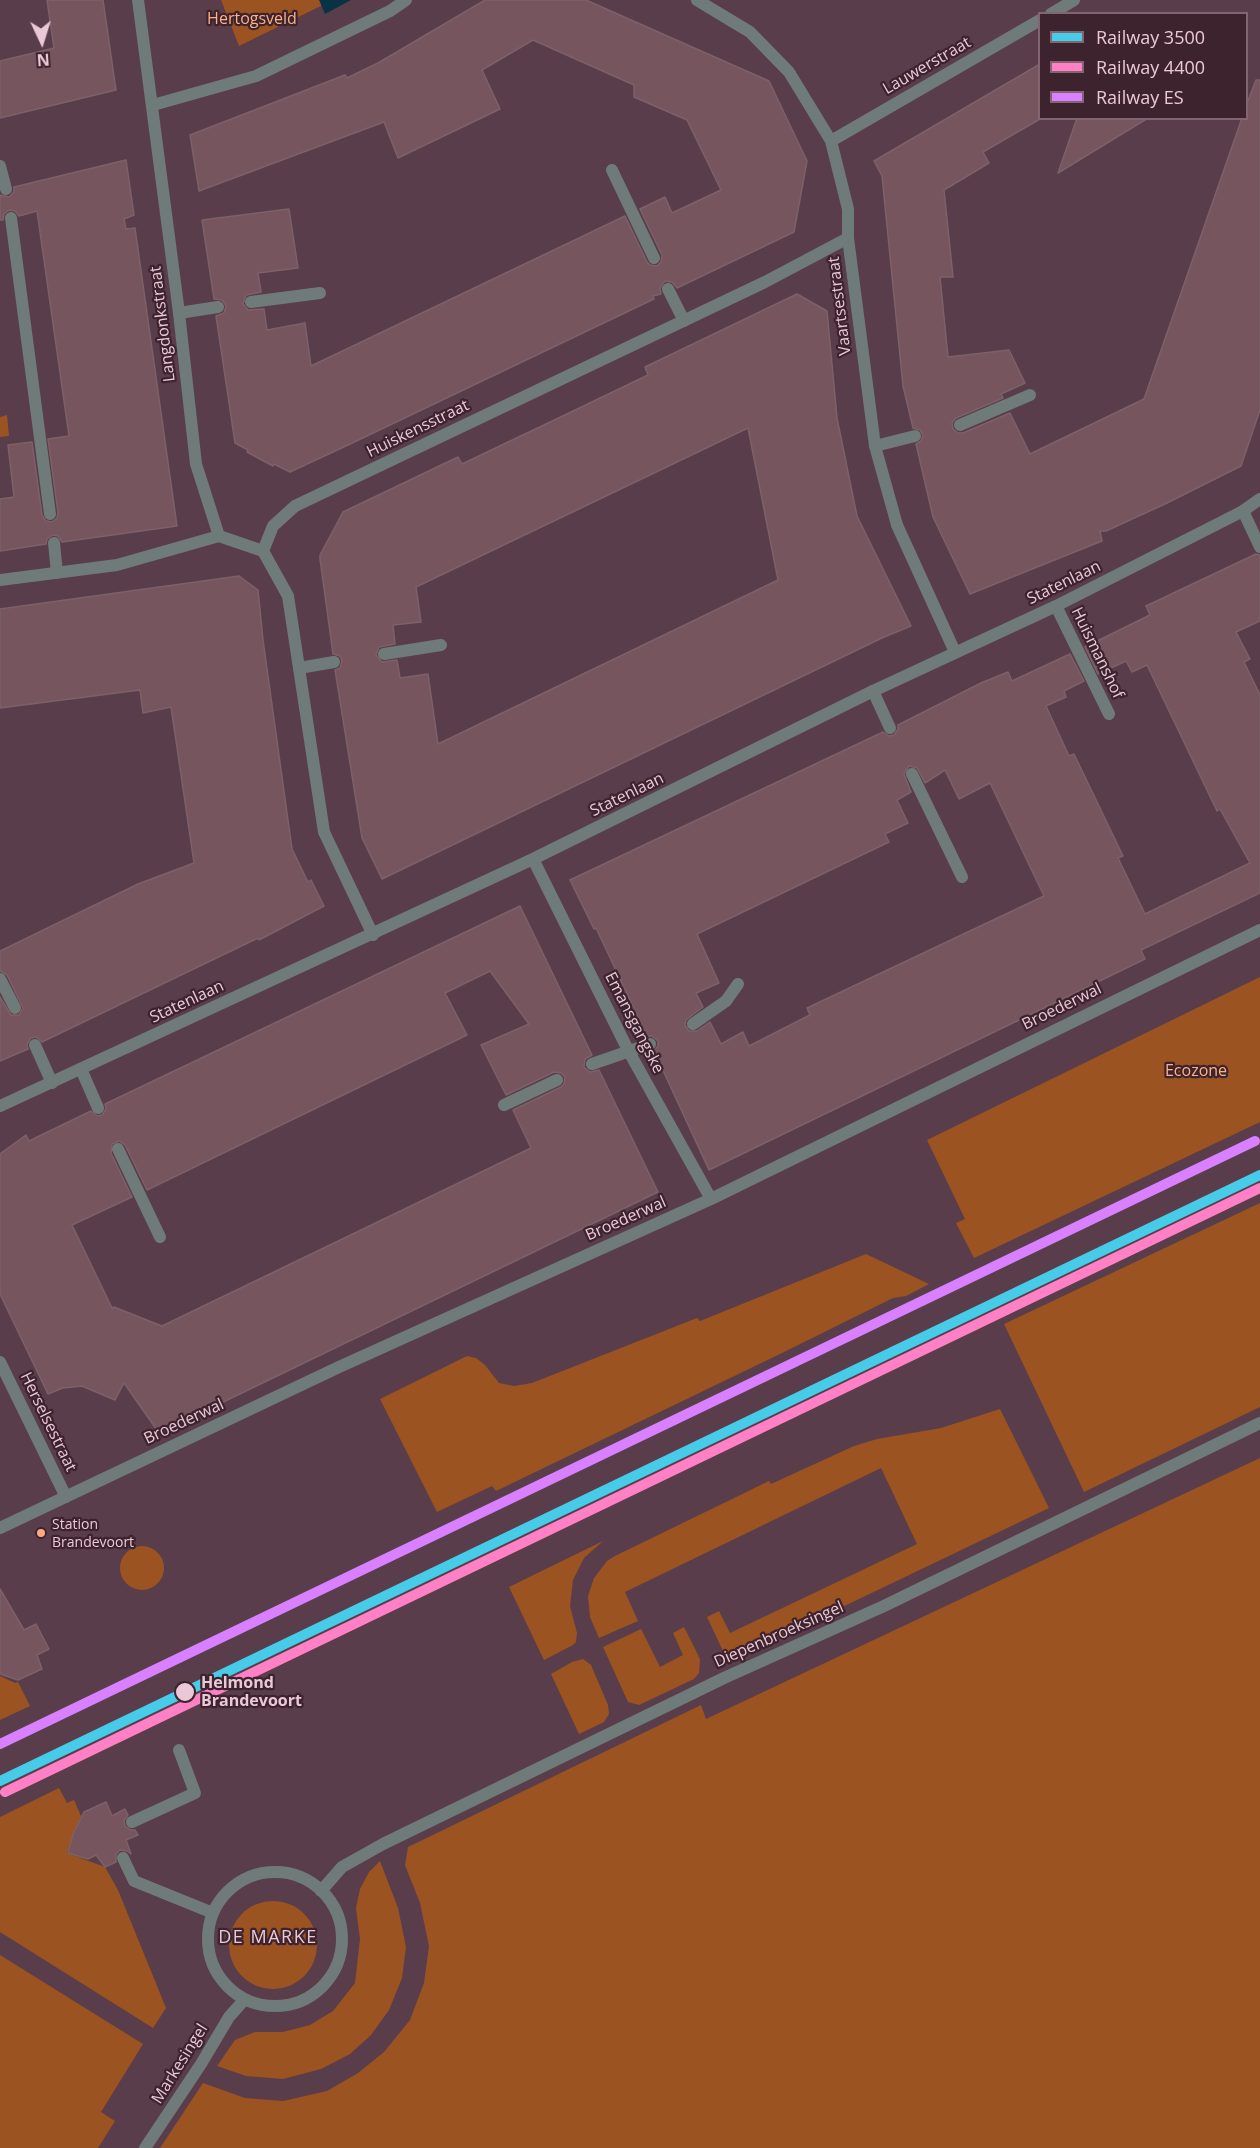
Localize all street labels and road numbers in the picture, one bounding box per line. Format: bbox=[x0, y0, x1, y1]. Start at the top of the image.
street label: Lauwerstraat bbox=[880, 33, 974, 99]
street label: Vaartsestraat bbox=[824, 255, 856, 357]
street label: Langdonkstraat bbox=[146, 265, 180, 383]
street label: Huiskensstraat bbox=[364, 396, 472, 462]
street label: Statenlaan bbox=[1024, 557, 1104, 609]
street label: Huismanshof bbox=[1067, 604, 1127, 702]
street label: Statenlaan bbox=[587, 769, 667, 821]
street label: Emansgangske bbox=[600, 969, 668, 1077]
street label: Statenlaan bbox=[147, 977, 227, 1027]
street label: Broederwal bbox=[1019, 979, 1105, 1035]
street label: Broederwal bbox=[583, 1193, 669, 1245]
street label: Herselsestraat bbox=[16, 1369, 80, 1475]
street label: Broederwal bbox=[141, 1395, 227, 1449]
street label: Diepenbroeksingel bbox=[711, 1598, 847, 1672]
street label: Markesingel bbox=[148, 2021, 212, 2107]

